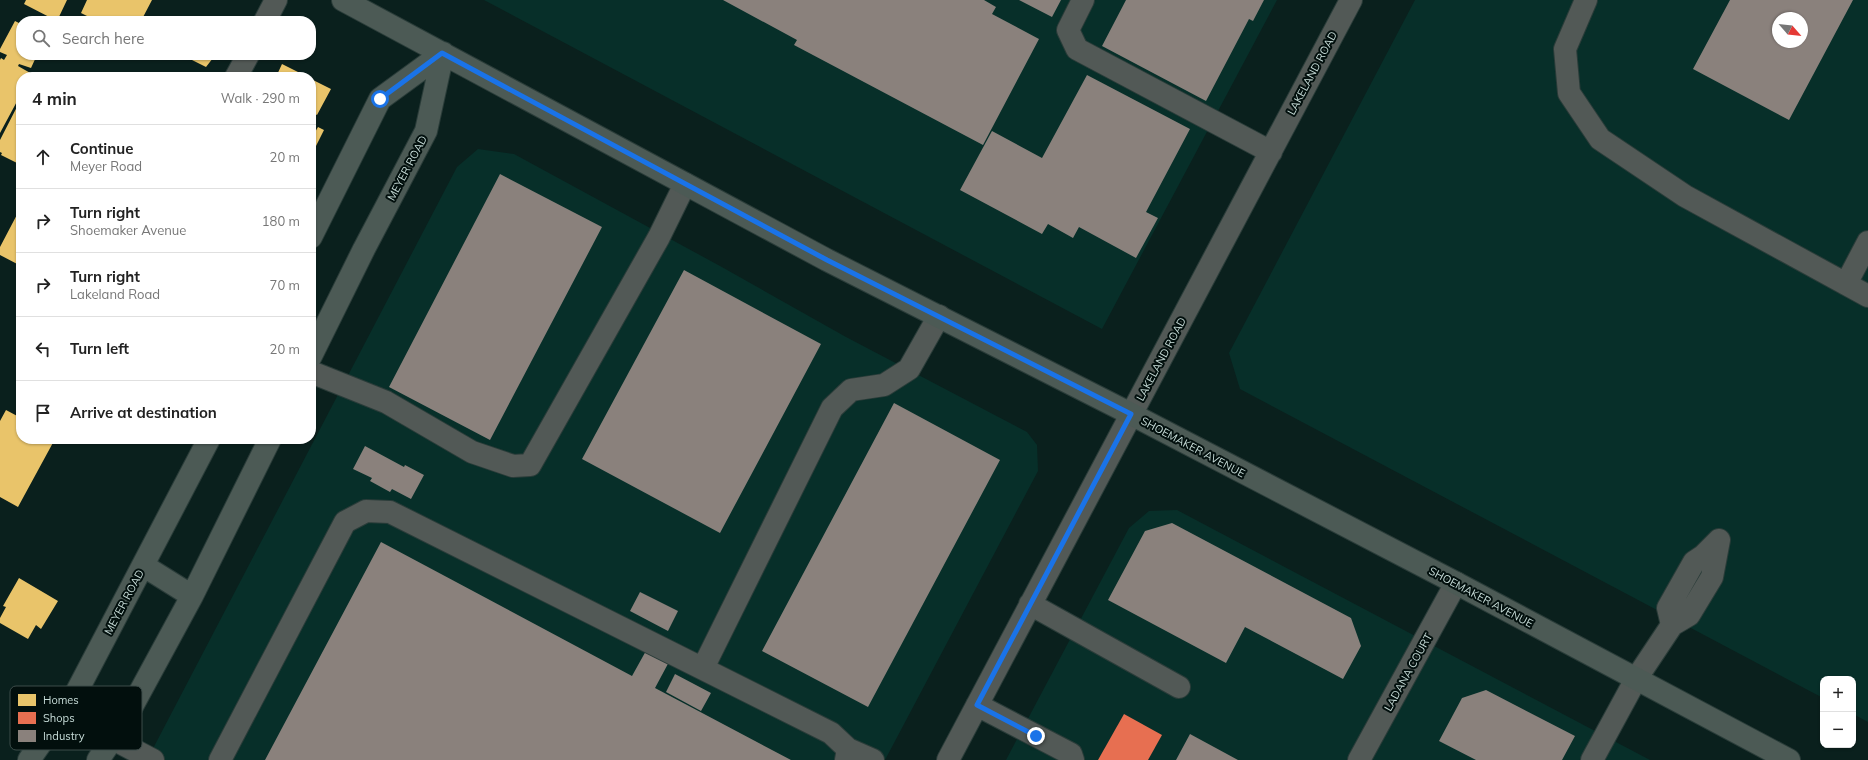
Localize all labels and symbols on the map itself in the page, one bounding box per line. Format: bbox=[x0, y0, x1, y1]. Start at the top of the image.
north arrow bbox=[1772, 12, 1808, 48]
street label: LAKELAND ROAD bbox=[1284, 29, 1340, 117]
route start bbox=[371, 90, 389, 108]
street label: MEYER ROAD bbox=[384, 133, 430, 203]
street label: LAKELAND ROAD bbox=[1133, 315, 1189, 403]
street label: SHOEMAKER AVENUE bbox=[1138, 414, 1248, 480]
street label: SHOEMAKER AVENUE bbox=[1426, 564, 1536, 630]
street label: MEYER ROAD bbox=[101, 567, 147, 637]
street label: LADANA COURT bbox=[1381, 630, 1435, 713]
legend bbox=[10, 686, 142, 750]
text: Homes bbox=[43, 693, 79, 707]
text: Shops bbox=[43, 711, 75, 725]
route end bbox=[1027, 727, 1045, 745]
text: Industry bbox=[43, 729, 85, 743]

